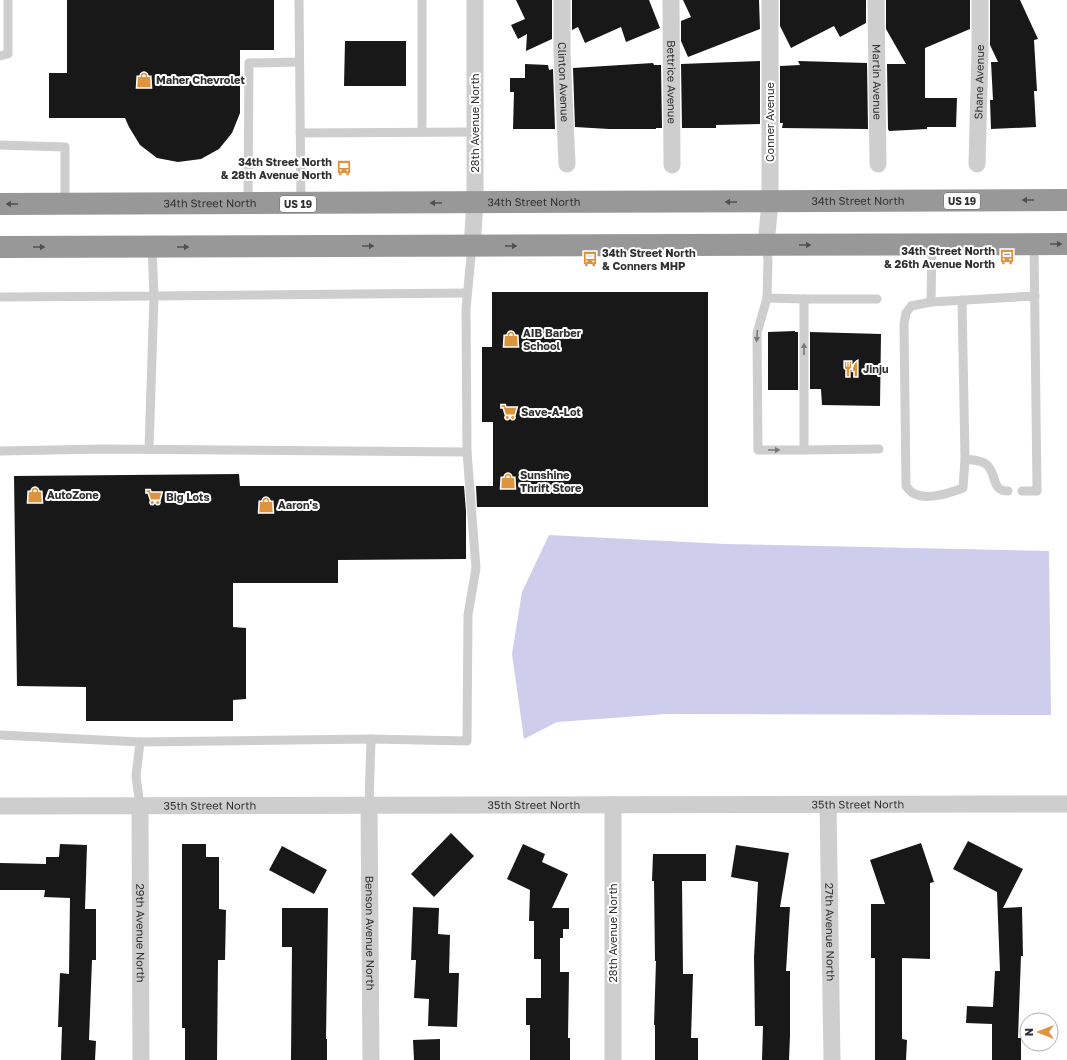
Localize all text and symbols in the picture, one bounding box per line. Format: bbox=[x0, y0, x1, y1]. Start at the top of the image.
street label: Bettrice Avenue bbox=[665, 40, 679, 124]
street label: Clinton Avenue bbox=[556, 42, 572, 122]
street label: Martin Avenue bbox=[871, 44, 884, 120]
street label: Shane Avenue bbox=[971, 45, 986, 120]
shop icon: Maher Chevrolet bbox=[135, 71, 153, 89]
place label: Maher Chevrolet bbox=[156, 73, 245, 86]
street label: 28th Avenue North bbox=[468, 73, 481, 173]
street label: Conner Avenue bbox=[763, 82, 776, 162]
place label: 34th Street North & 28th Avenue North bbox=[221, 155, 332, 181]
bus stop icon: 34th Street North & 28th Avenue North bbox=[335, 159, 353, 177]
road number: US 19 bbox=[944, 193, 980, 209]
street label: 34th Street North bbox=[811, 194, 905, 207]
street label: 34th Street North bbox=[487, 195, 581, 208]
street label: 34th Street North bbox=[163, 196, 257, 209]
road number: US 19 bbox=[280, 196, 316, 212]
one-way arrow bbox=[1021, 197, 1034, 203]
one-way arrow bbox=[724, 199, 737, 205]
one-way arrow bbox=[429, 200, 442, 206]
one-way arrow bbox=[5, 201, 18, 207]
one-way arrow bbox=[1050, 241, 1063, 247]
one-way arrow bbox=[799, 242, 812, 248]
one-way arrow bbox=[362, 243, 375, 249]
one-way arrow bbox=[505, 243, 518, 249]
one-way arrow bbox=[33, 244, 46, 250]
one-way arrow bbox=[177, 244, 190, 250]
place label: 34th Street North & 26th Avenue North bbox=[884, 244, 995, 270]
place label: 34th Street North & Conners MHP bbox=[602, 246, 696, 272]
bus stop icon: 34th Street North & 26th Avenue North bbox=[998, 248, 1016, 266]
bus stop icon: 34th Street North & Conners MHP bbox=[581, 250, 599, 268]
place label: AIB Barber School bbox=[523, 326, 582, 352]
shop icon: AIB Barber School bbox=[502, 330, 520, 348]
one-way arrow bbox=[754, 330, 761, 342]
one-way arrow bbox=[801, 342, 807, 355]
restaurant icon: Jinju bbox=[842, 360, 860, 378]
place label: Jinju bbox=[863, 362, 889, 375]
supermarket icon: Save-A-Lot bbox=[500, 403, 518, 421]
place label: Save-A-Lot bbox=[521, 405, 581, 418]
one-way arrow bbox=[768, 447, 781, 453]
place label: Sunshine Thrift Store bbox=[520, 468, 582, 494]
shop icon: Sunshine Thrift Store bbox=[499, 472, 517, 490]
shop icon: AutoZone bbox=[26, 486, 44, 504]
place label: AutoZone bbox=[47, 488, 99, 501]
supermarket icon: Big Lots bbox=[145, 488, 163, 506]
place label: Big Lots bbox=[166, 490, 210, 503]
shop icon: Aaron's bbox=[257, 496, 275, 514]
place label: Aaron's bbox=[278, 498, 318, 511]
street label: 35th Street North bbox=[812, 797, 904, 810]
street label: 35th Street North bbox=[488, 798, 580, 811]
street label: 35th Street North bbox=[164, 799, 256, 812]
street label: Benson Avenue North bbox=[364, 876, 377, 990]
street label: 29th Avenue North bbox=[134, 883, 148, 983]
street label: 28th Avenue North bbox=[606, 883, 619, 983]
street label: 27th Avenue North bbox=[823, 883, 838, 981]
north arrow bbox=[1019, 1012, 1059, 1052]
text: N bbox=[1022, 1028, 1035, 1036]

